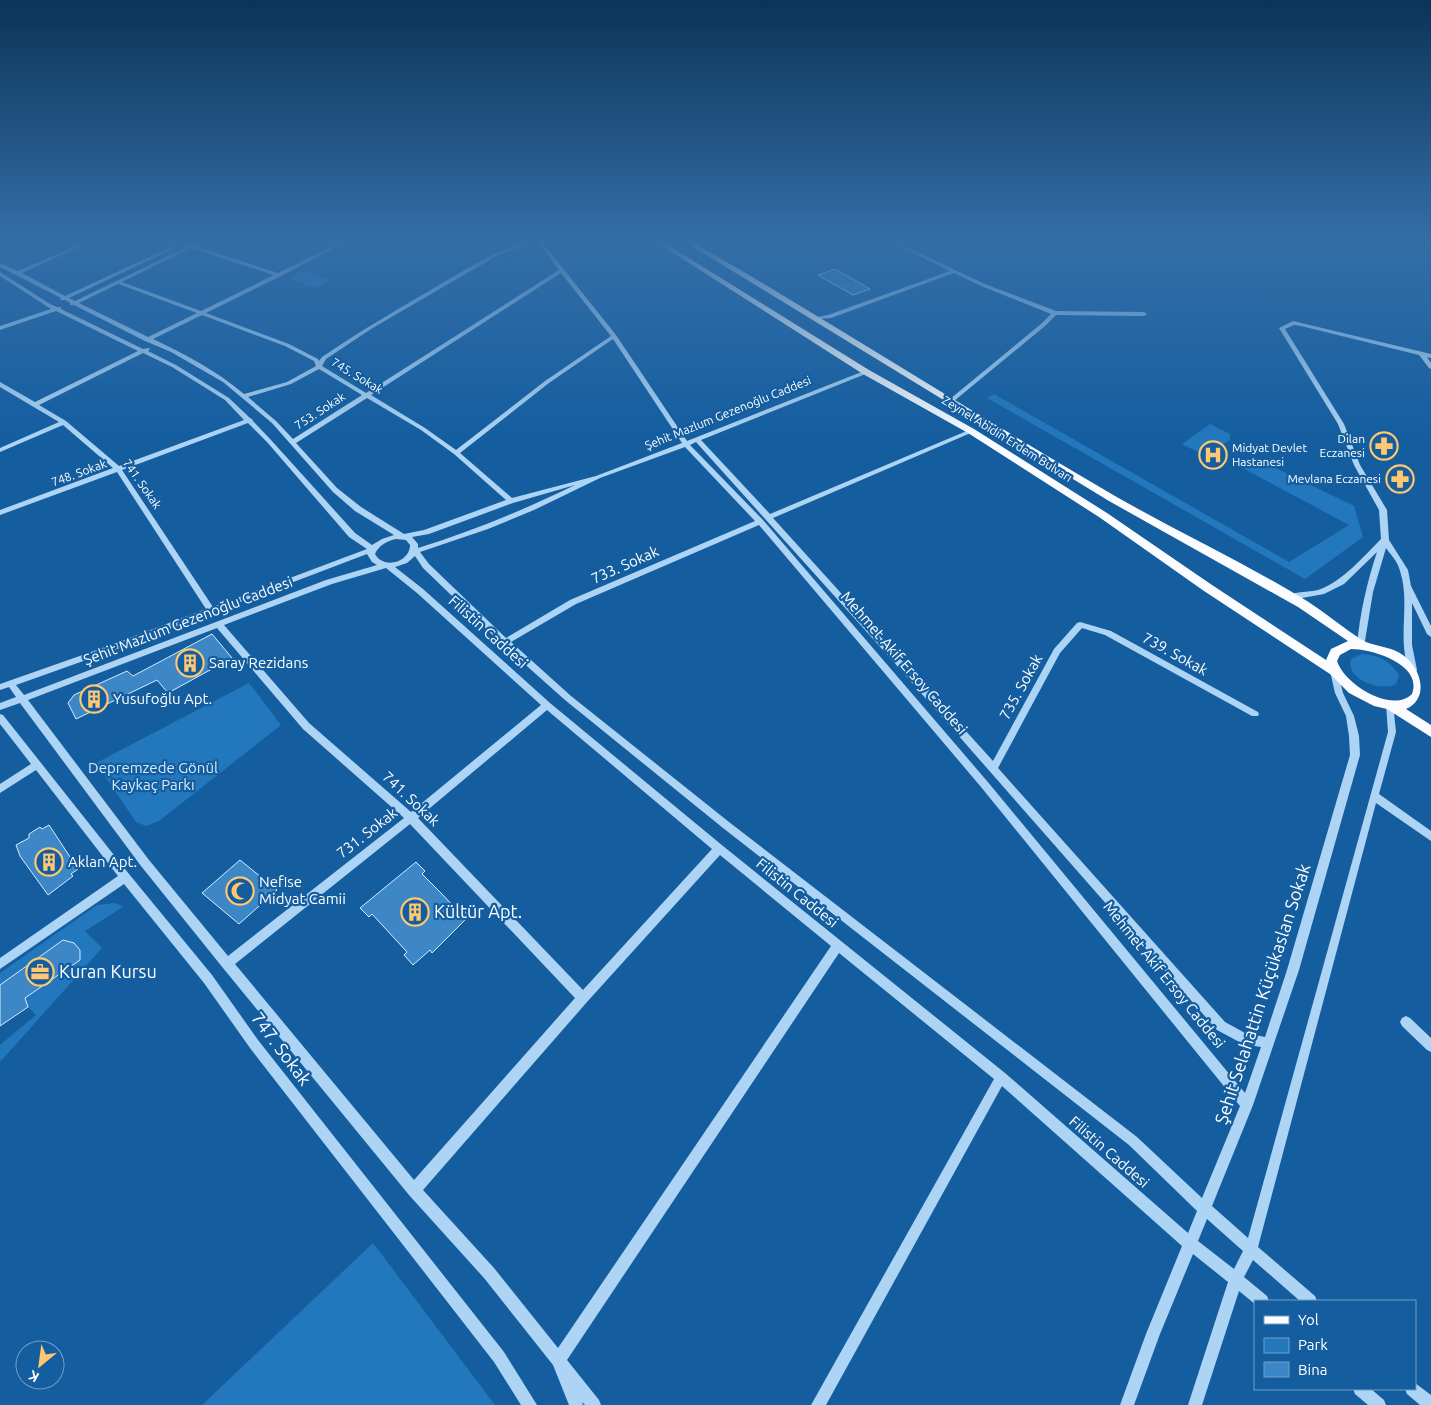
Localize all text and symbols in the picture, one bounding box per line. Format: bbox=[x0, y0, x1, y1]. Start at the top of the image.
street label: 745. Sokak bbox=[329, 355, 385, 396]
street label: Şehit Mazlum Gezenoğlu Caddesi bbox=[643, 373, 813, 452]
street label: 753. Sokak bbox=[292, 389, 347, 432]
street label: Zeynel Abidin Erdem Bulvarı bbox=[940, 393, 1075, 484]
pharmacy icon: Dilan Eczanesi bbox=[1369, 431, 1399, 461]
place label: Dilan Eczanesi bbox=[1319, 432, 1365, 459]
hospital icon: Midyat Devlet Hastanesi bbox=[1198, 440, 1228, 470]
place label: Midyat Devlet Hastanesi bbox=[1232, 441, 1307, 468]
street label: 741. Sokak bbox=[121, 456, 164, 511]
street label: 748. Sokak bbox=[50, 457, 108, 488]
pharmacy icon: Mevlana Eczanesi bbox=[1385, 464, 1415, 494]
place label: Mevlana Eczanesi bbox=[1287, 472, 1381, 485]
street label: 733. Sokak bbox=[588, 542, 662, 587]
street label: Şehit Mazlum Gezenoğlu Caddesi bbox=[81, 573, 295, 668]
street label: Mehmet Akif Ersoy Caddesi bbox=[838, 588, 971, 737]
street label: Filistin Caddesi bbox=[445, 592, 531, 671]
street label: 739. Sokak bbox=[1140, 629, 1211, 679]
building icon: Saray Rezidans bbox=[175, 648, 205, 678]
street label: 735. Sokak bbox=[996, 651, 1046, 722]
place label: Saray Rezidans bbox=[209, 654, 308, 671]
building icon: Yusufoğlu Apt. bbox=[79, 684, 109, 714]
place label: Yusufoğlu Apt. bbox=[113, 690, 212, 707]
park label: Depremzede Gönül Kaykaç Parkı bbox=[88, 759, 218, 793]
street label: 741. Sokak bbox=[379, 768, 444, 830]
street label: 731. Sokak bbox=[333, 803, 401, 861]
building icon: Aklan Apt. bbox=[34, 847, 64, 877]
place label: Aklan Apt. bbox=[68, 853, 137, 870]
street label: Filistin Caddesi bbox=[753, 855, 842, 931]
street label: Şehit Selahattin Küçükaslan Sokak bbox=[1210, 861, 1314, 1126]
place label: Nefise Midyat Camii bbox=[259, 873, 346, 907]
mosque icon: Nefise Midyat Camii bbox=[225, 876, 255, 906]
building icon: Kültür Apt. bbox=[400, 897, 430, 927]
street label: Mehmet Akif Ersoy Caddesi bbox=[1100, 898, 1229, 1051]
place label: Kültür Apt. bbox=[434, 901, 522, 921]
office icon: Kuran Kursu bbox=[25, 957, 55, 987]
place label: Kuran Kursu bbox=[59, 961, 157, 981]
street label: 747. Sokak bbox=[248, 1008, 316, 1089]
street label: Filistin Caddesi bbox=[1066, 1112, 1153, 1191]
legend bbox=[1254, 1300, 1416, 1390]
text: Yol bbox=[1298, 1311, 1319, 1328]
text: Park bbox=[1298, 1336, 1328, 1353]
north arrow bbox=[15, 1340, 65, 1390]
text: Bina bbox=[1298, 1361, 1327, 1378]
text: K bbox=[25, 1367, 42, 1386]

